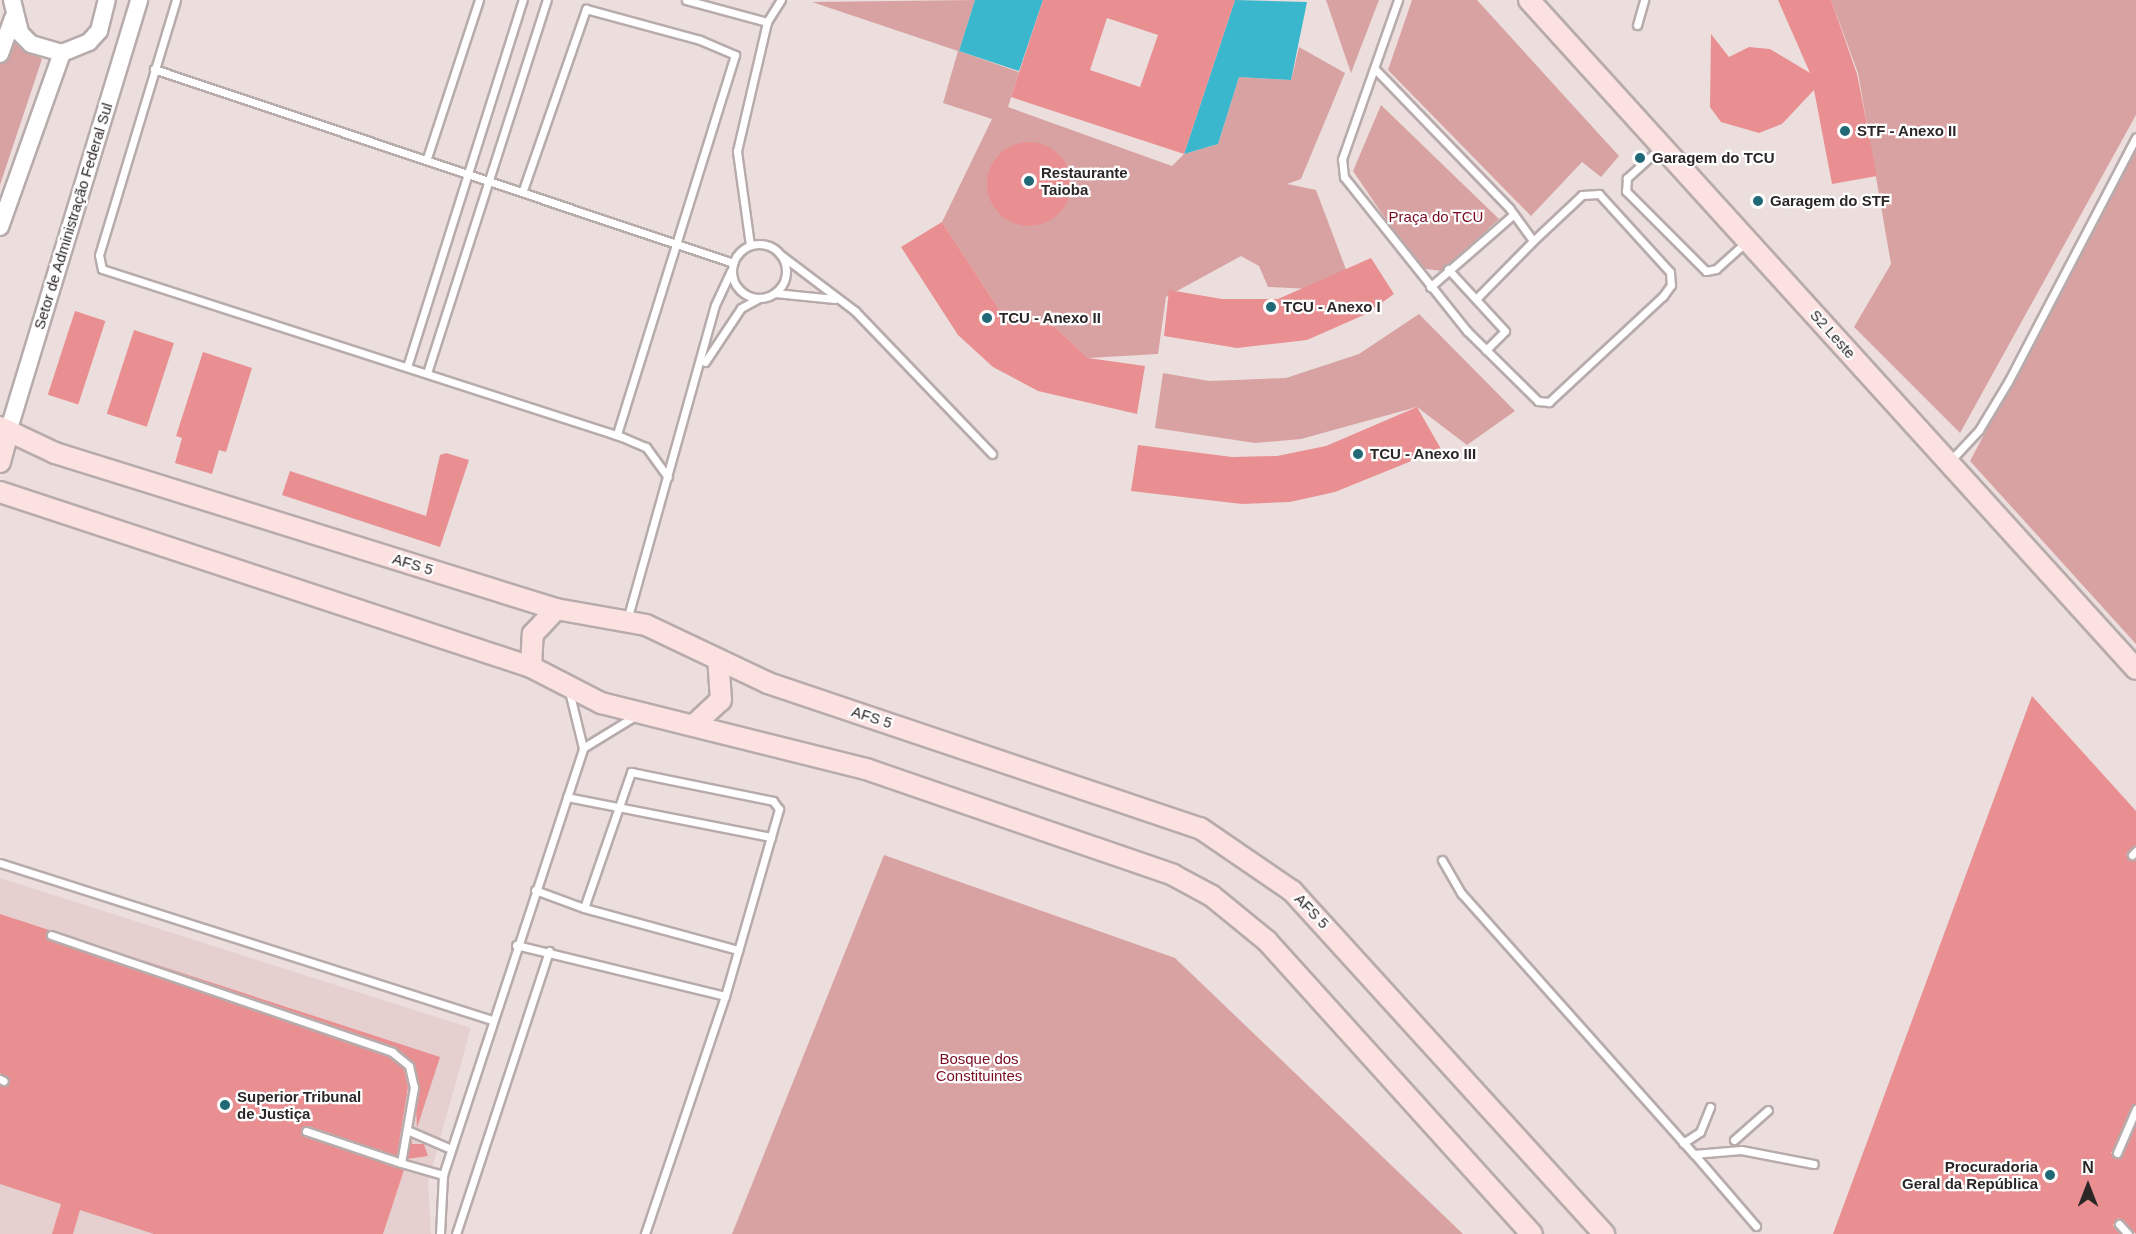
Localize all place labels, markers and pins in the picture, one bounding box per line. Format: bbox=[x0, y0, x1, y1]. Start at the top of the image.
place label: STF - Anexo II bbox=[1857, 122, 1957, 140]
marker: STF - Anexo II bbox=[1838, 124, 1852, 138]
place label: Garagem do TCU bbox=[1652, 149, 1775, 167]
marker: Garagem do TCU bbox=[1633, 151, 1647, 165]
place label: Restaurante Taioba bbox=[1041, 163, 1128, 198]
marker: Restaurante Taioba bbox=[1022, 174, 1036, 188]
place label: Garagem do STF bbox=[1770, 192, 1890, 210]
marker: Garagem do STF bbox=[1751, 194, 1765, 208]
place label: TCU - Anexo I bbox=[1283, 298, 1381, 316]
marker: TCU - Anexo I bbox=[1264, 300, 1278, 314]
place label: TCU - Anexo II bbox=[999, 309, 1102, 327]
marker: TCU - Anexo II bbox=[980, 311, 994, 325]
place label: TCU - Anexo III bbox=[1370, 445, 1477, 463]
marker: TCU - Anexo III bbox=[1351, 447, 1365, 461]
place label: Superior Tribunal de Justiça bbox=[237, 1087, 361, 1122]
marker: Superior Tribunal de Justiça bbox=[218, 1098, 232, 1112]
place label: Procuradoria Geral da República bbox=[1902, 1157, 2038, 1192]
marker: Procuradoria Geral da República bbox=[2043, 1168, 2057, 1182]

